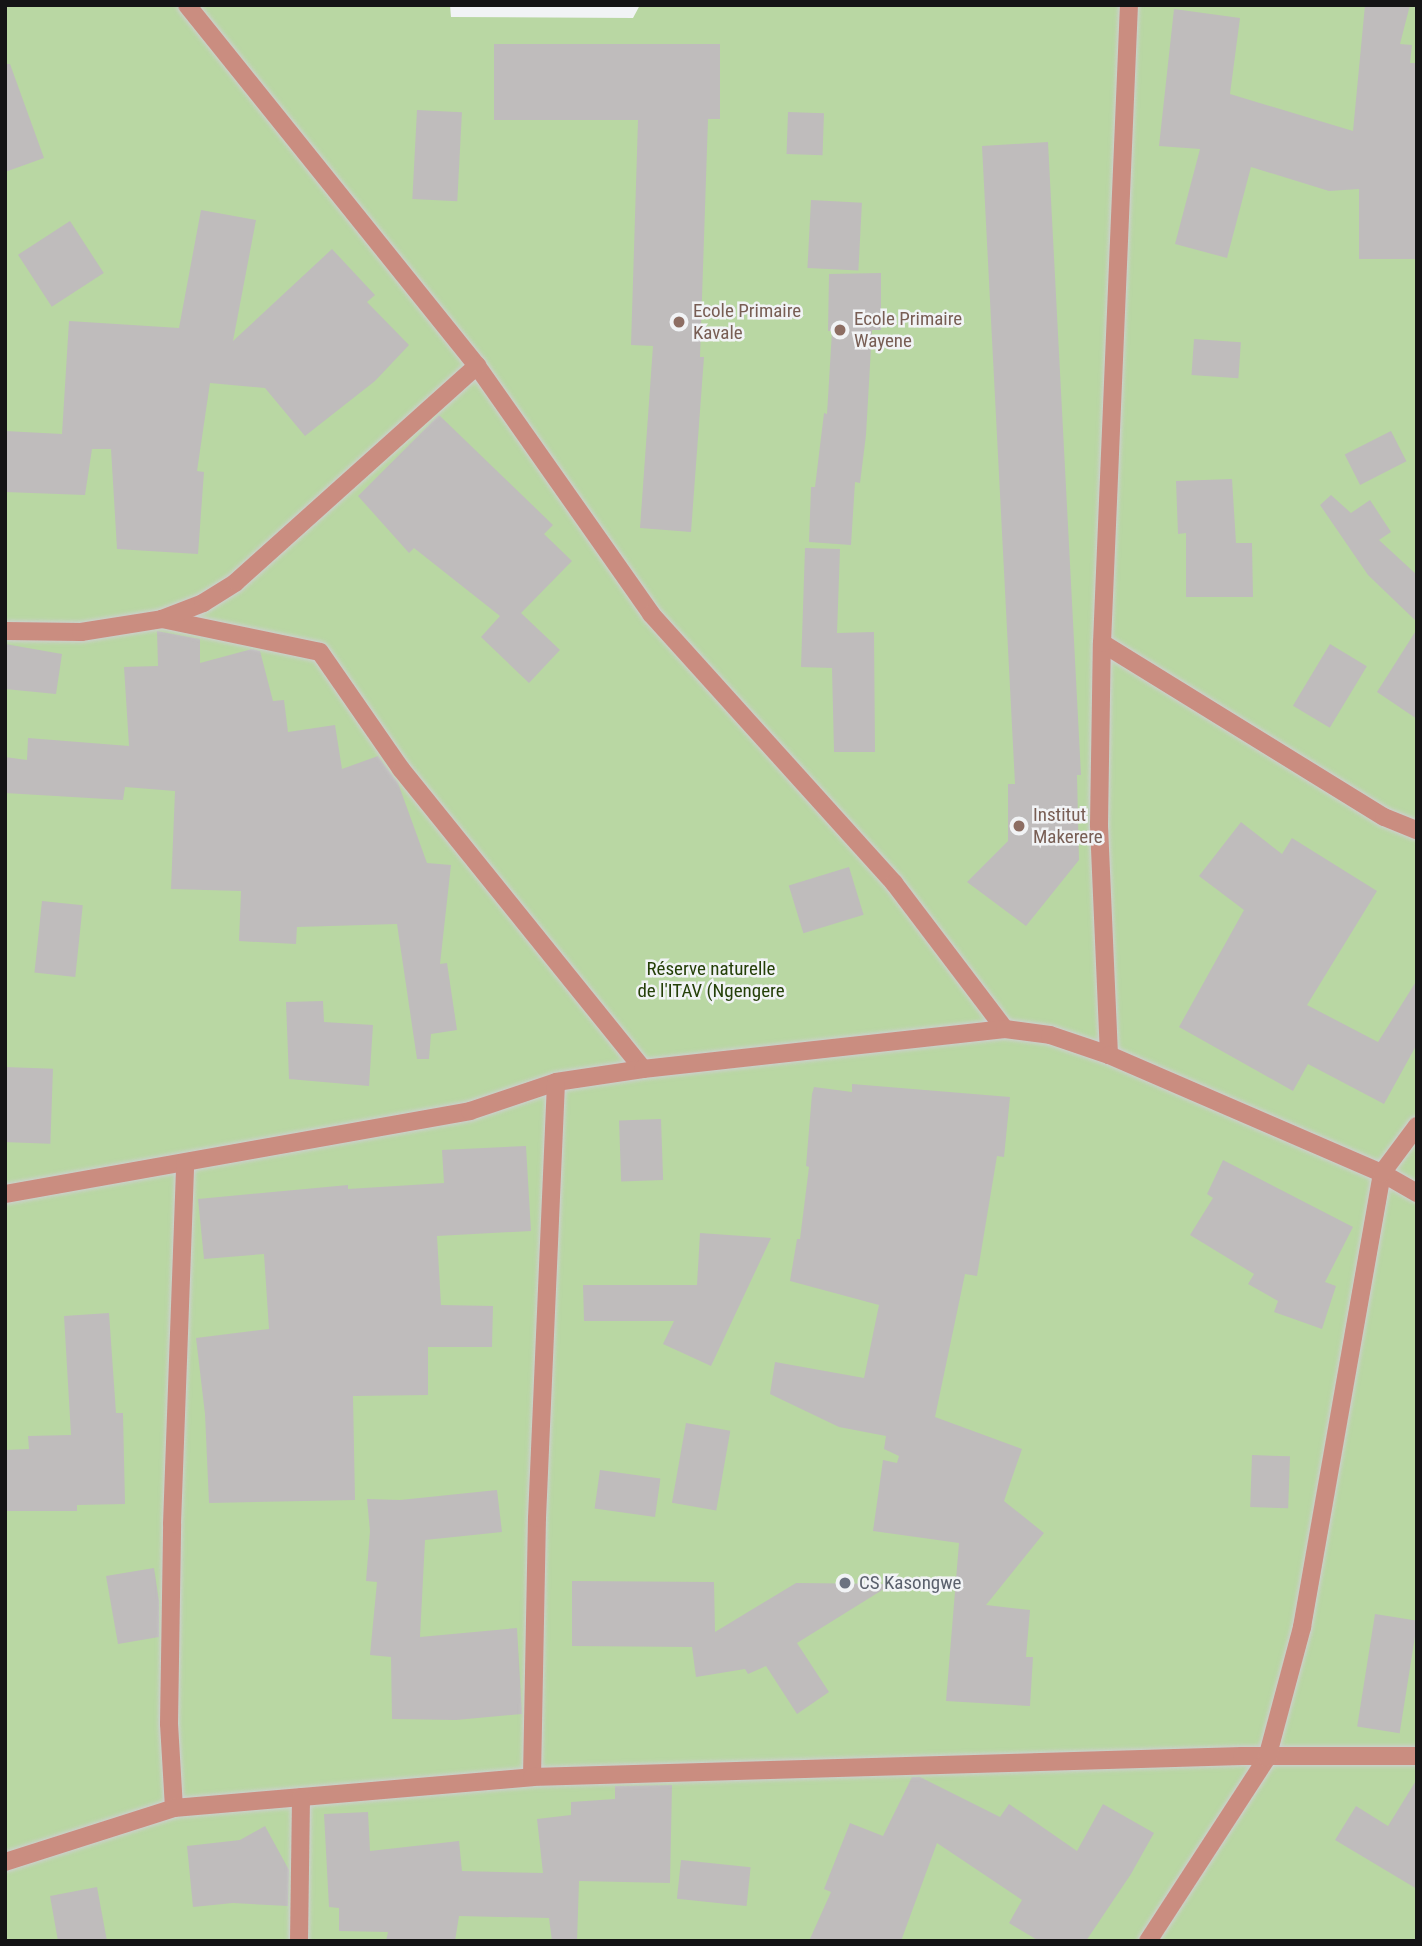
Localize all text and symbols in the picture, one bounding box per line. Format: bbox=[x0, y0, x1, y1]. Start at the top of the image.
place label: Ecole Primaire Kavale bbox=[693, 300, 801, 344]
place label: Ecole Primaire Wayene bbox=[854, 308, 962, 352]
marker: Ecole Primaire Kavale bbox=[671, 314, 687, 330]
marker: Ecole Primaire Wayene bbox=[832, 322, 848, 338]
place label: Institut Makerere bbox=[1033, 804, 1103, 848]
marker: Institut Makerere bbox=[1011, 818, 1027, 834]
park label: Réserve naturelle de l'ITAV (Ngengere bbox=[637, 958, 785, 1002]
place label: CS Kasongwe bbox=[859, 1572, 961, 1594]
marker: CS Kasongwe bbox=[837, 1575, 853, 1591]

